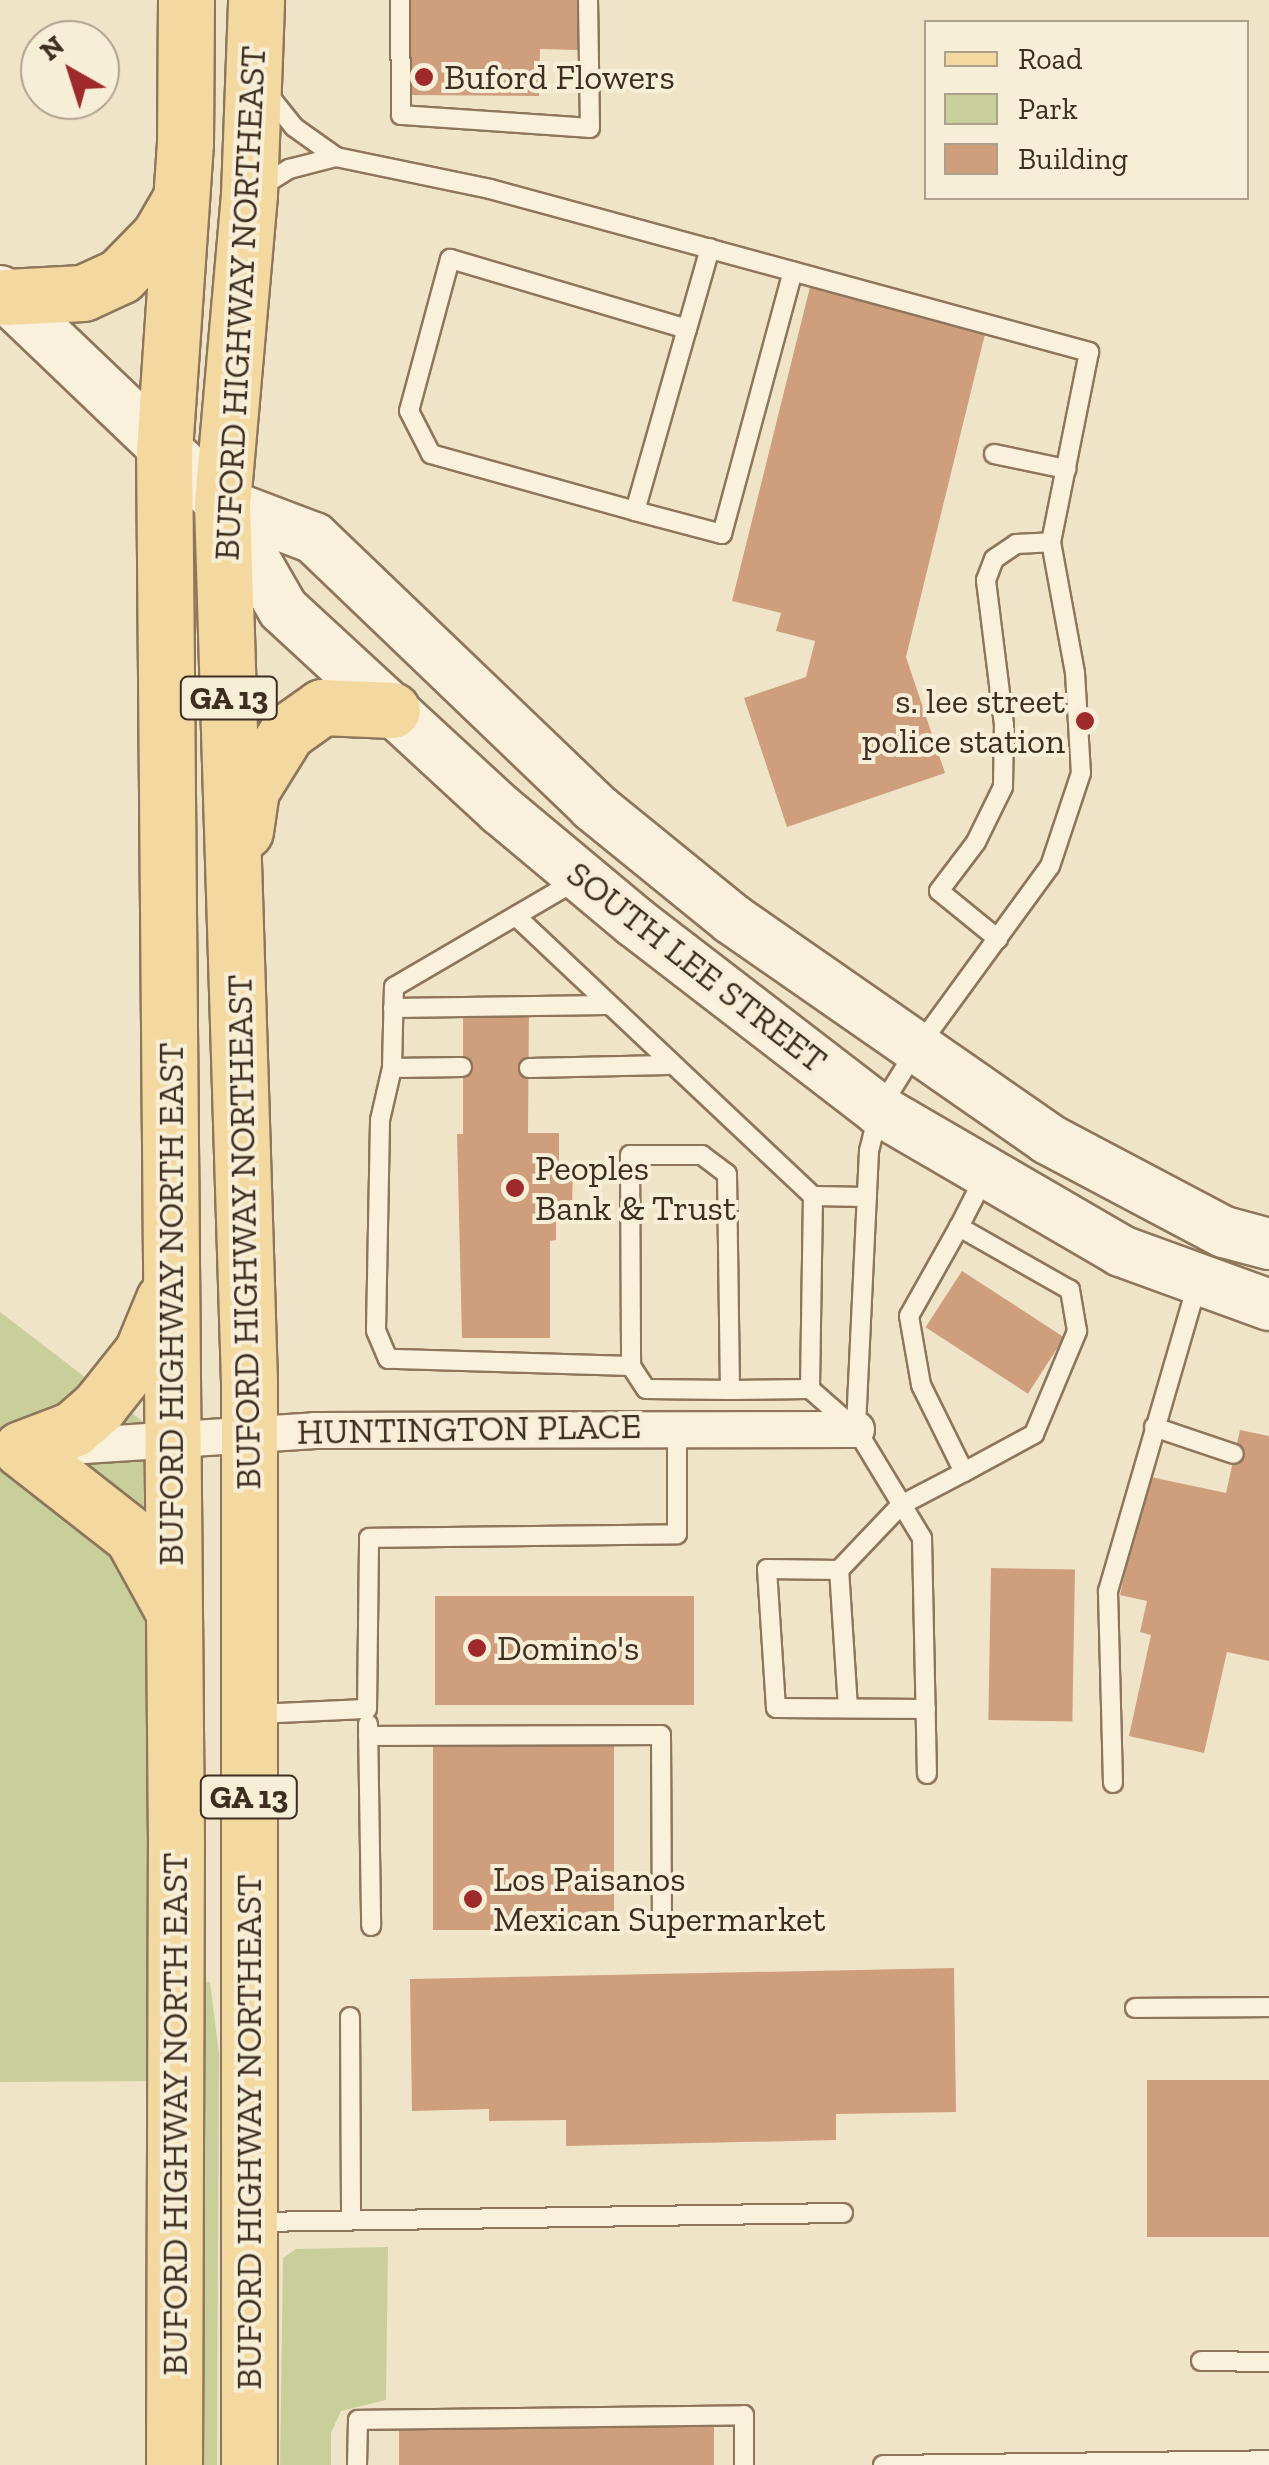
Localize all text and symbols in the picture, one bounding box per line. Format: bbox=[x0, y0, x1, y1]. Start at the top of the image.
north arrow bbox=[20, 20, 120, 120]
legend bbox=[924, 20, 1249, 200]
text: N bbox=[33, 28, 71, 67]
text: Road bbox=[1018, 41, 1083, 77]
street label: BUFORD HIGHWAY NORTHEAST bbox=[206, 44, 274, 562]
place label: Buford Flowers bbox=[444, 56, 675, 98]
marker: Buford Flowers bbox=[413, 66, 435, 88]
text: Park bbox=[1018, 91, 1078, 127]
text: Building bbox=[1018, 141, 1128, 177]
road number: GA 13 bbox=[179, 671, 279, 725]
place label: s. lee street police station bbox=[862, 680, 1065, 762]
marker: s. lee street police station bbox=[1074, 710, 1096, 732]
street label: SOUTH LEE STREET bbox=[559, 853, 835, 1081]
street label: BUFORD HIGHWAY NORTHEAST bbox=[218, 973, 270, 1491]
street label: BUFORD HIGHWAY NORTH EAST bbox=[150, 1042, 192, 1566]
place label: Peoples Bank & Trust bbox=[535, 1147, 737, 1229]
marker: Peoples Bank & Trust bbox=[504, 1177, 526, 1199]
street label: HUNTINGTON PLACE bbox=[297, 1405, 641, 1453]
place label: Domino's bbox=[497, 1627, 639, 1669]
marker: Domino's bbox=[466, 1637, 488, 1659]
road number: GA 13 bbox=[199, 1770, 299, 1824]
street label: BUFORD HIGHWAY NORTH EAST bbox=[154, 1852, 196, 2376]
place label: Los Paisanos Mexican Supermarket bbox=[493, 1858, 825, 1940]
street label: BUFORD HIGHWAY NORTHEAST bbox=[228, 1874, 270, 2390]
marker: Los Paisanos Mexican Supermarket bbox=[462, 1888, 484, 1910]

